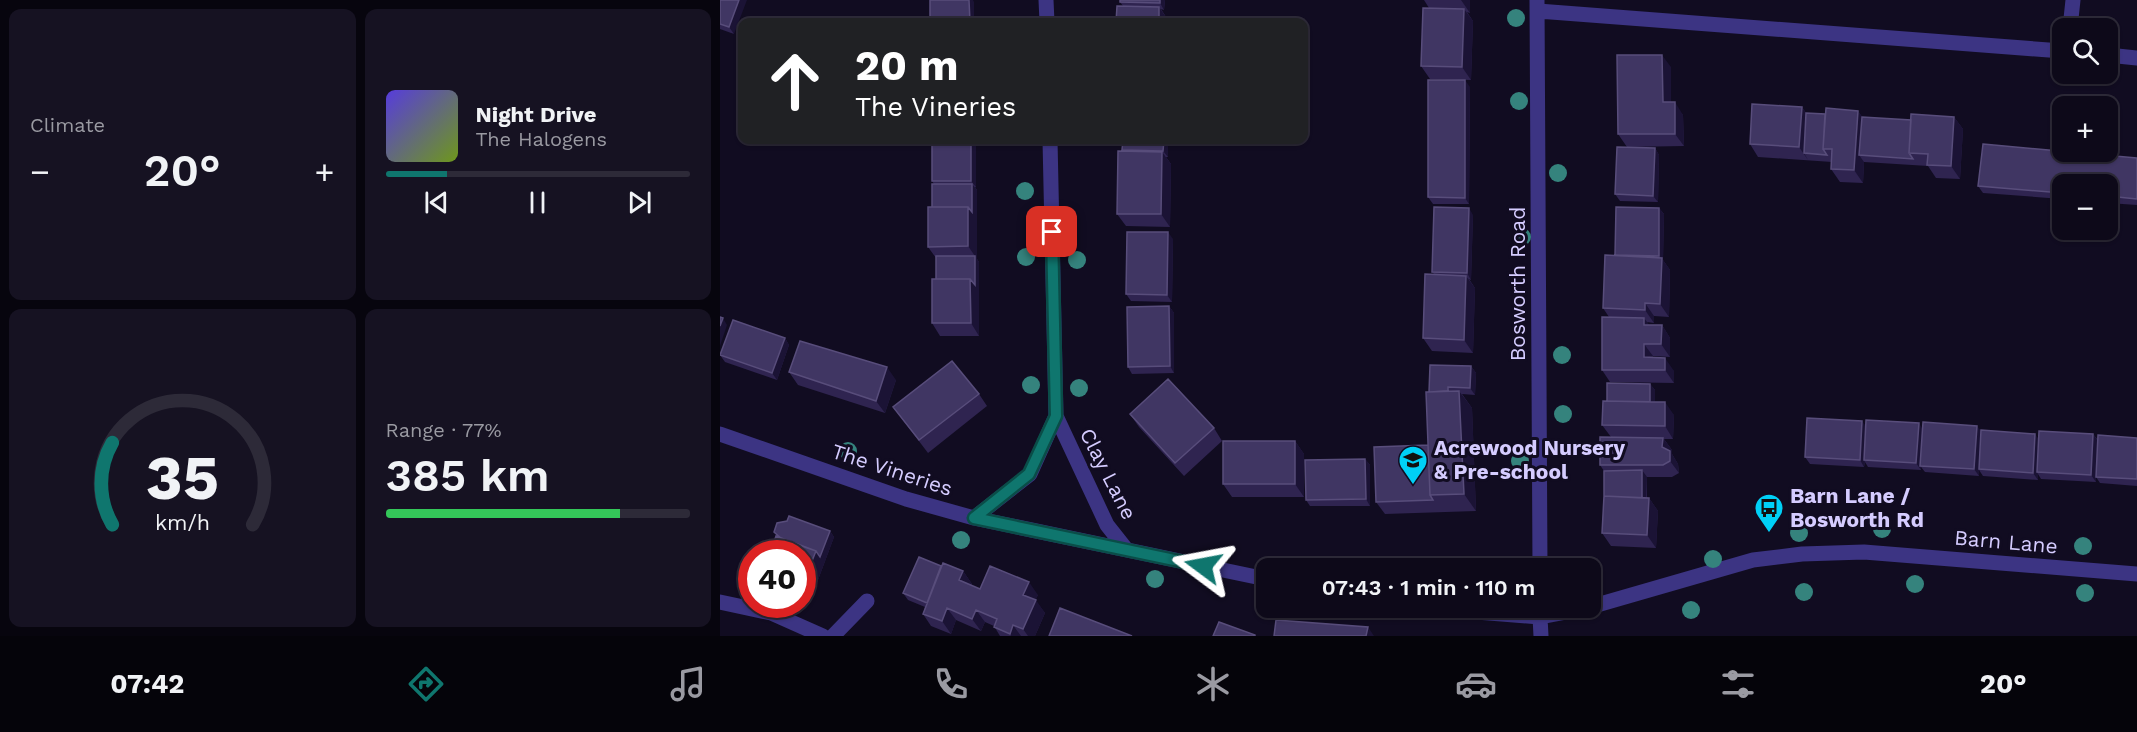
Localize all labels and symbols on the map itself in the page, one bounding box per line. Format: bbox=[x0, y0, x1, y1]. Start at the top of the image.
pin bbox=[1026, 206, 1077, 257]
street label: Bosworth Road bbox=[1505, 207, 1530, 361]
street label: Clay Lane bbox=[1075, 424, 1142, 524]
place label: Acrewood Nursery & Pre-school bbox=[1434, 435, 1625, 484]
street label: The Vineries bbox=[829, 438, 956, 501]
school or university icon: Acrewood Nursery & Pre-school bbox=[1397, 444, 1429, 486]
place label: Barn Lane / Bosworth Rd bbox=[1790, 483, 1924, 532]
bus stop icon: Barn Lane / Bosworth Rd bbox=[1753, 492, 1785, 534]
street label: Barn Lane bbox=[1953, 525, 2059, 558]
position arrow bbox=[1171, 534, 1235, 598]
speed limit sign: 40 bbox=[738, 540, 816, 618]

